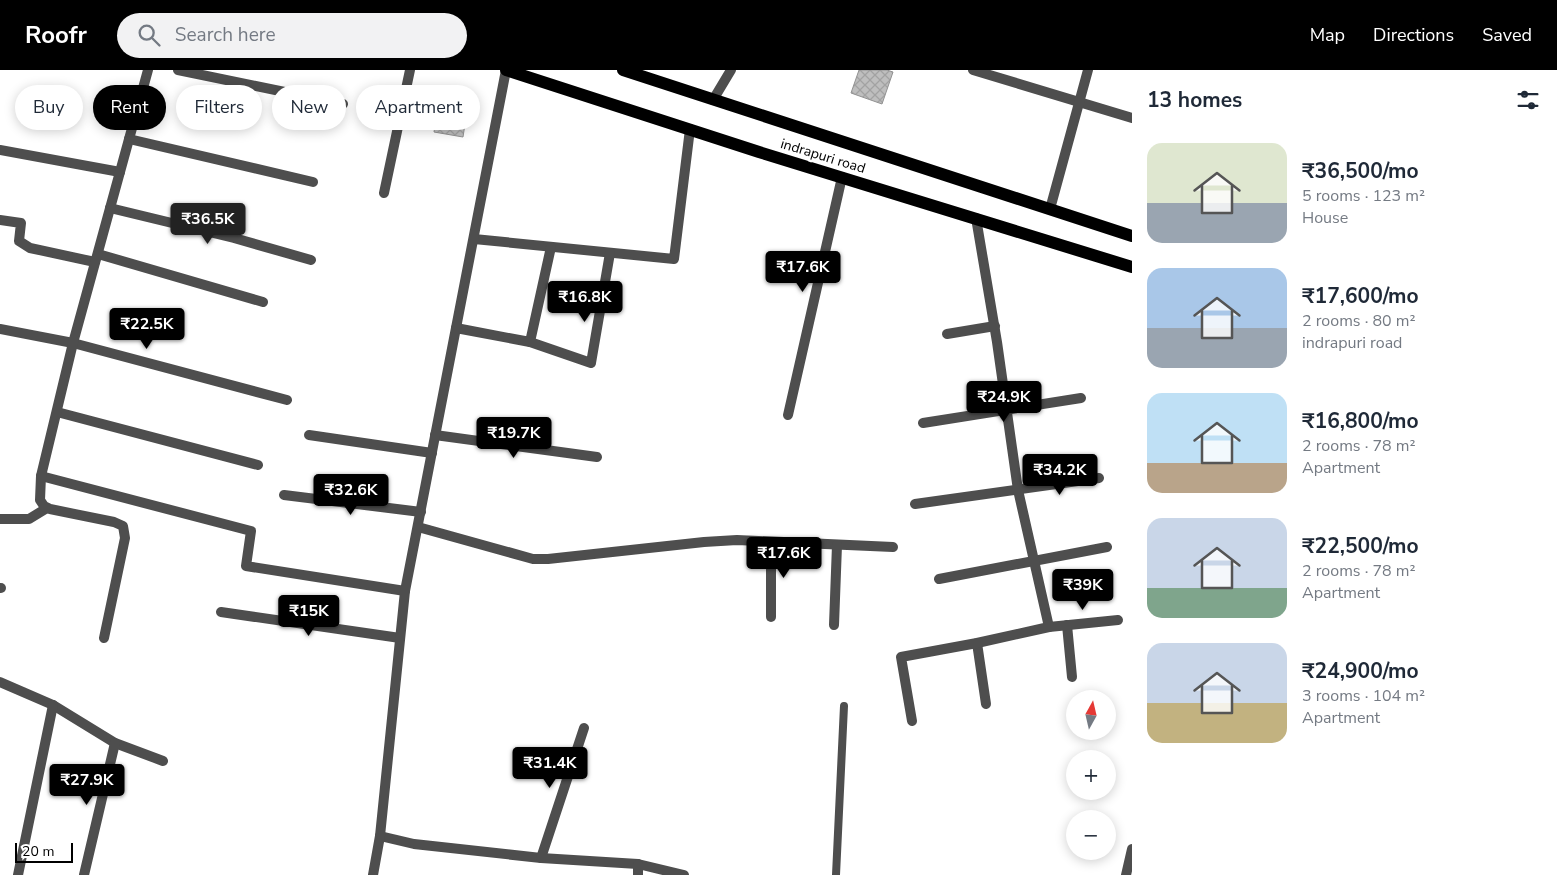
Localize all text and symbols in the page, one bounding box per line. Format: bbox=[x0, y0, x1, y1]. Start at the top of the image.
search box bbox=[117, 13, 467, 58]
text: Roofr bbox=[25, 19, 87, 51]
icon: search bbox=[135, 21, 163, 49]
text: Search here bbox=[175, 22, 276, 48]
text: Map bbox=[1310, 23, 1345, 47]
text: Directions bbox=[1373, 23, 1454, 47]
text: Saved bbox=[1482, 23, 1532, 47]
chip: Buy bbox=[15, 85, 83, 130]
chip: Rent bbox=[93, 85, 166, 130]
chip: Filters bbox=[176, 85, 262, 130]
chip: New bbox=[272, 85, 346, 130]
chip: Apartment bbox=[356, 85, 480, 130]
text: 13 homes bbox=[1147, 86, 1242, 114]
icon: filters bbox=[1514, 86, 1542, 114]
street label: indrapuri road bbox=[778, 134, 868, 178]
text: ₹36,500/mo bbox=[1302, 157, 1419, 185]
icon: home bbox=[1187, 163, 1247, 223]
text: 5 rooms · 123 m² bbox=[1302, 185, 1425, 207]
pin: ₹36.5K bbox=[167, 202, 249, 245]
text: House bbox=[1302, 207, 1348, 229]
text: ₹36.5K bbox=[182, 208, 235, 230]
pin: ₹17.6K bbox=[762, 250, 844, 293]
text: ₹17.6K bbox=[777, 256, 830, 278]
pin: ₹16.8K bbox=[544, 280, 626, 323]
text: ₹17,600/mo bbox=[1302, 282, 1419, 310]
text: ₹16.8K bbox=[559, 286, 612, 308]
icon: home bbox=[1187, 288, 1247, 348]
pin: ₹22.5K bbox=[106, 308, 188, 350]
text: 2 rooms · 80 m² bbox=[1302, 310, 1415, 332]
text: ₹22.5K bbox=[121, 313, 174, 335]
text: indrapuri road bbox=[1302, 332, 1402, 354]
pin: ₹24.9K bbox=[963, 380, 1045, 423]
text: ₹24.9K bbox=[978, 386, 1031, 408]
text: ₹16,800/mo bbox=[1302, 407, 1419, 435]
icon: home bbox=[1187, 413, 1247, 473]
pin: ₹19.7K bbox=[473, 416, 555, 459]
text: ₹19.7K bbox=[488, 422, 541, 444]
text: 2 rooms · 78 m² bbox=[1302, 435, 1415, 457]
pin: ₹34.2K bbox=[1019, 454, 1101, 496]
text: Apartment bbox=[1302, 457, 1380, 479]
text: ₹34.2K bbox=[1034, 459, 1087, 481]
pin: ₹32.6K bbox=[310, 474, 392, 516]
text: ₹32.6K bbox=[325, 479, 378, 501]
text: ₹22,500/mo bbox=[1302, 532, 1419, 560]
pin: ₹17.6K bbox=[743, 536, 825, 579]
icon: home bbox=[1187, 538, 1247, 598]
text: ₹17.6K bbox=[758, 542, 811, 564]
text: 2 rooms · 78 m² bbox=[1302, 560, 1415, 582]
pin: ₹39K bbox=[1053, 568, 1113, 611]
text: ₹39K bbox=[1063, 574, 1103, 596]
text: Apartment bbox=[1302, 582, 1380, 604]
pin: ₹15K bbox=[279, 594, 339, 637]
text: ₹15K bbox=[289, 600, 329, 622]
text: ₹24,900/mo bbox=[1302, 657, 1419, 685]
icon: home bbox=[1187, 663, 1247, 723]
text: 3 rooms · 104 m² bbox=[1302, 685, 1425, 707]
north arrow bbox=[1066, 690, 1116, 740]
map controls bbox=[1066, 690, 1116, 860]
text: Apartment bbox=[1302, 707, 1380, 729]
pin: ₹31.4K bbox=[509, 746, 591, 789]
button: + bbox=[1066, 750, 1116, 800]
text: ₹31.4K bbox=[524, 752, 577, 774]
pin: ₹27.9K bbox=[46, 764, 128, 806]
text: ₹27.9K bbox=[61, 769, 114, 791]
button: − bbox=[1066, 810, 1116, 860]
scale bar bbox=[15, 840, 72, 863]
text: 20 m bbox=[22, 842, 54, 861]

